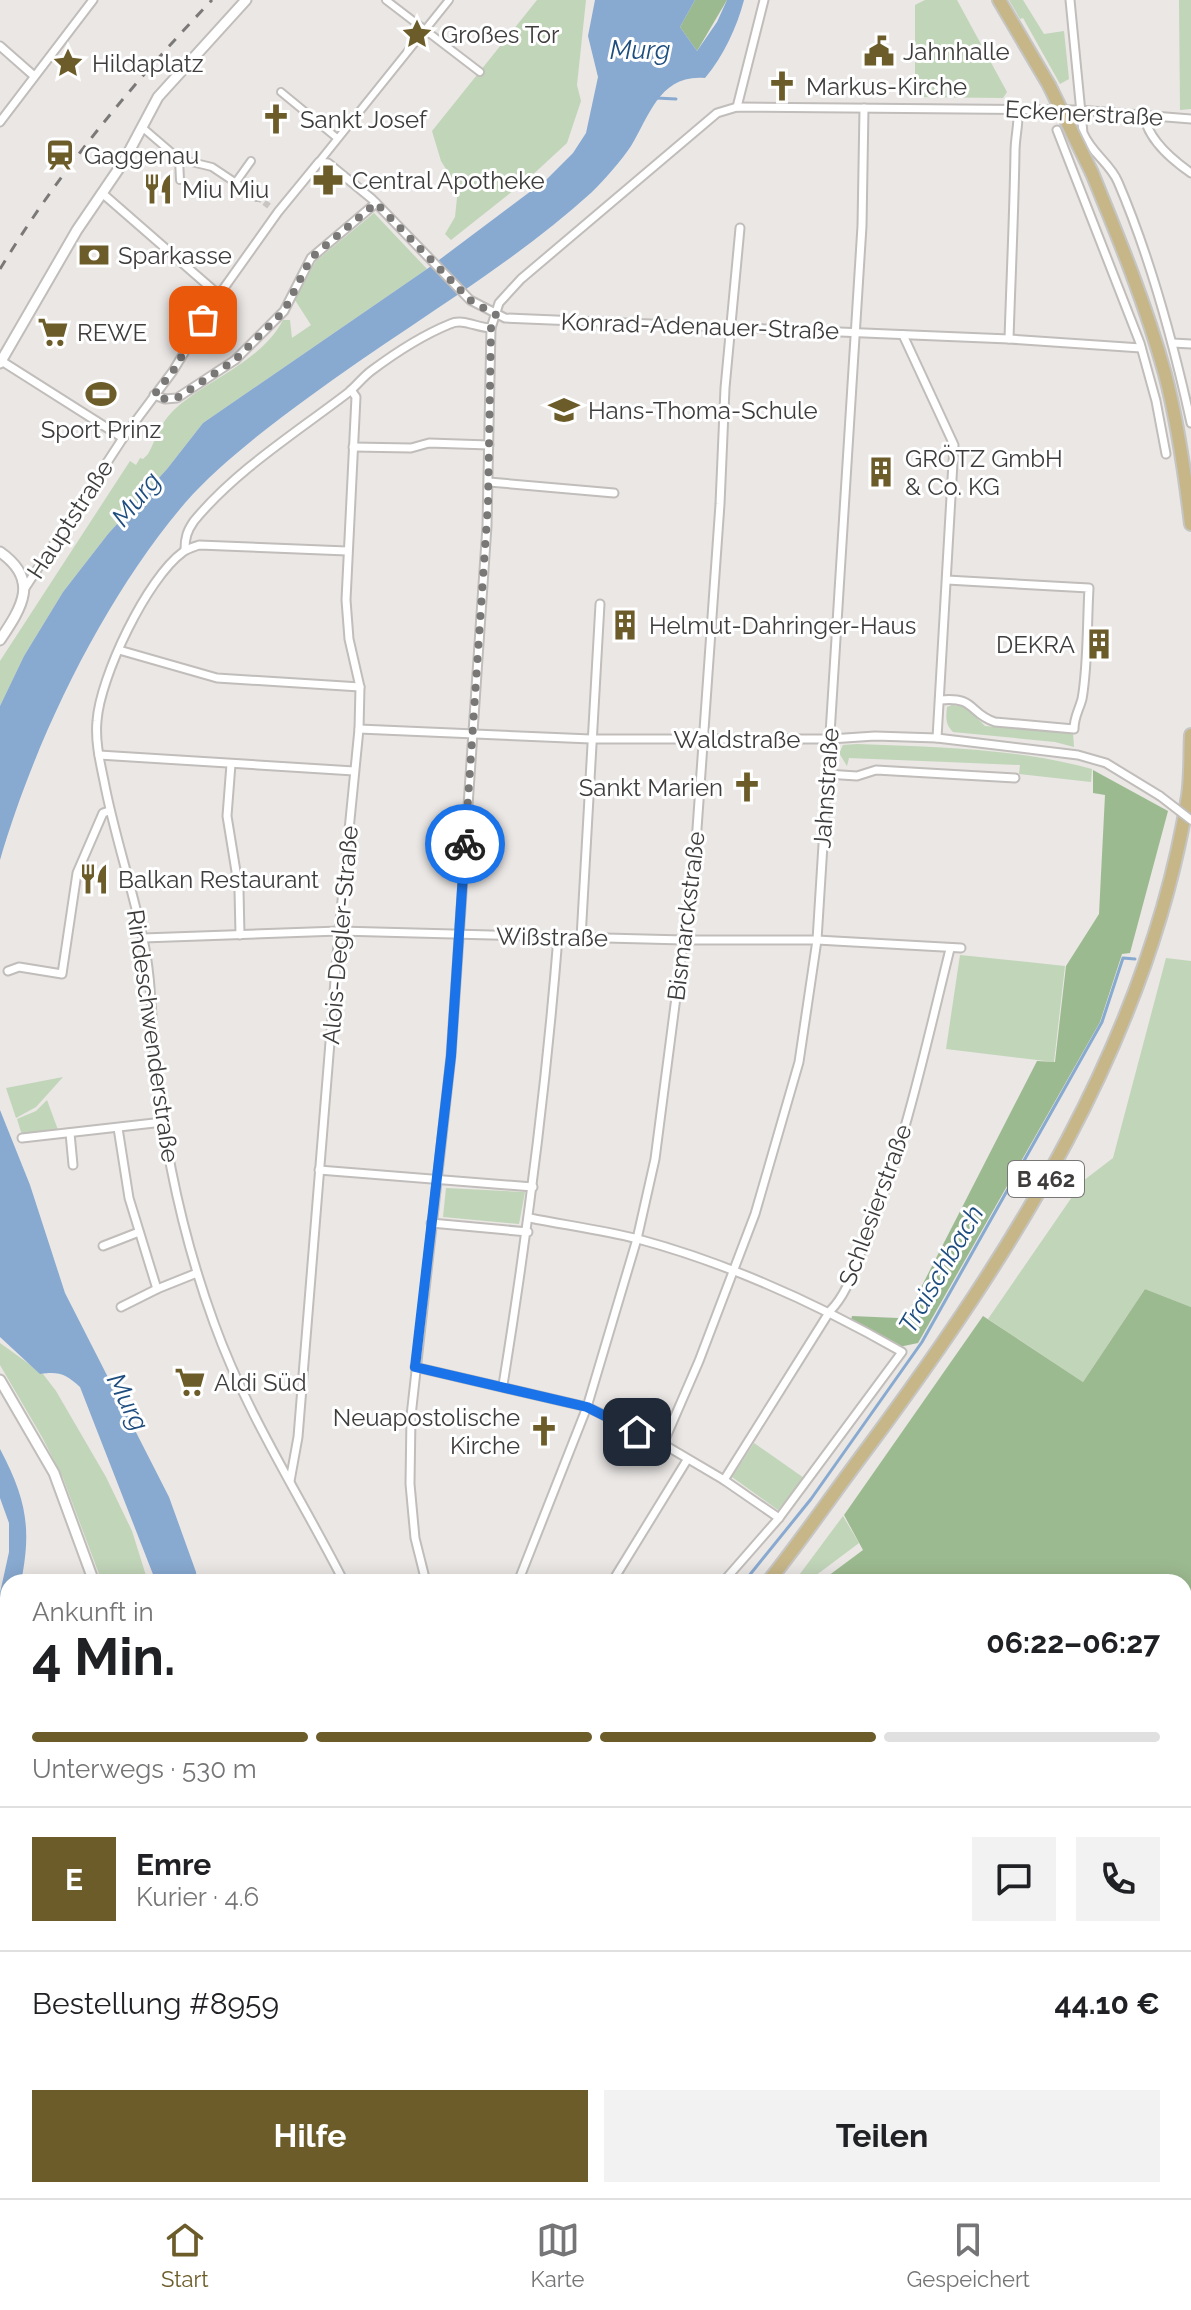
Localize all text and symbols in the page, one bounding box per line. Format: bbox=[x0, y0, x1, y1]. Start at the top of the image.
place icon: Großes Tor bbox=[400, 17, 434, 51]
place label: Großes Tor bbox=[441, 20, 560, 49]
public building icon: Jahnhalle bbox=[862, 34, 896, 68]
water label: Murg bbox=[610, 35, 670, 65]
place label: Jahnhalle bbox=[903, 37, 1010, 66]
place icon: Hildaplatz bbox=[51, 46, 85, 80]
place label: Hildaplatz bbox=[92, 49, 204, 78]
church icon: Markus-Kirche bbox=[765, 69, 799, 103]
place label: Markus-Kirche bbox=[806, 72, 967, 101]
street label: Eckenerstraße bbox=[1004, 94, 1164, 132]
church icon: Sankt Josef bbox=[259, 102, 293, 136]
place label: Sankt Josef bbox=[300, 105, 428, 134]
station icon: Gaggenau bbox=[43, 138, 77, 172]
place label: Gaggenau bbox=[84, 141, 199, 170]
pharmacy icon: Central Apotheke bbox=[311, 163, 345, 197]
place label: Central Apotheke bbox=[352, 166, 545, 195]
restaurant icon: Miu Miu bbox=[141, 172, 175, 206]
place label: Miu Miu bbox=[182, 175, 269, 204]
bank icon: Sparkasse bbox=[77, 238, 111, 272]
place label: Sparkasse bbox=[118, 241, 232, 270]
pin bbox=[169, 286, 237, 354]
icon: bag bbox=[181, 298, 225, 342]
street label: Konrad-Adenauer-Straße bbox=[560, 307, 840, 345]
supermarket icon: REWE bbox=[36, 315, 70, 349]
place label: REWE bbox=[77, 318, 147, 347]
sports icon: Sport Prinz bbox=[84, 377, 118, 411]
school or university icon: Hans-Thoma-Schule bbox=[547, 393, 581, 427]
place label: Hans-Thoma-Schule bbox=[588, 396, 818, 425]
place label: Sport Prinz bbox=[41, 415, 161, 444]
place label: GRÖTZ GmbH & Co. KG bbox=[905, 444, 1063, 501]
street label: Hauptstraße bbox=[21, 454, 119, 584]
building icon: GRÖTZ GmbH & Co. KG bbox=[864, 455, 898, 489]
water label: Murg bbox=[105, 466, 167, 532]
building icon: Helmut-Dahringer-Haus bbox=[608, 608, 642, 642]
place label: Helmut-Dahringer-Haus bbox=[649, 611, 916, 640]
building icon: DEKRA bbox=[1082, 627, 1116, 661]
place label: DEKRA bbox=[996, 630, 1075, 659]
street label: Waldstraße bbox=[674, 725, 800, 754]
street label: Jahnstraße bbox=[807, 727, 845, 849]
church icon: Sankt Marien bbox=[730, 770, 764, 804]
place label: Sankt Marien bbox=[579, 773, 723, 802]
courier bbox=[425, 804, 505, 884]
icon: bike bbox=[443, 822, 487, 866]
street label: Alois-Degler-Straße bbox=[316, 824, 364, 1046]
street label: Bismarckstraße bbox=[661, 830, 711, 1002]
restaurant icon: Balkan Restaurant bbox=[77, 862, 111, 896]
place label: Balkan Restaurant bbox=[118, 865, 319, 894]
street label: Rindeschwenderstraße bbox=[121, 908, 185, 1164]
street label: Wißstraße bbox=[496, 922, 608, 952]
street label: Schlesierstraße bbox=[832, 1120, 918, 1290]
road number: B 462 bbox=[1008, 1161, 1084, 1197]
water label: Traischbach bbox=[892, 1200, 990, 1338]
supermarket icon: Aldi Süd bbox=[173, 1365, 207, 1399]
water label: Murg bbox=[101, 1368, 155, 1436]
place label: Aldi Süd bbox=[214, 1368, 307, 1397]
pin bbox=[603, 1398, 671, 1466]
place label: Neuapostolische Kirche bbox=[333, 1403, 520, 1460]
icon: home bbox=[615, 1410, 659, 1454]
church icon: Neuapostolische Kirche bbox=[527, 1414, 561, 1448]
text: Ankunft in bbox=[32, 1597, 154, 1627]
text: 06:22–06:27 bbox=[986, 1625, 1160, 1660]
text: 4 Min. bbox=[32, 1626, 176, 1687]
text: Unterwegs · 530 m bbox=[32, 1754, 257, 1784]
button: chat bbox=[972, 1837, 1056, 1921]
button: phone bbox=[1076, 1837, 1160, 1921]
text: Emre bbox=[136, 1847, 211, 1882]
text: E bbox=[65, 1862, 83, 1897]
text: Kurier · 4.6 bbox=[136, 1882, 259, 1912]
text: Bestellung #8959 bbox=[32, 1986, 279, 2021]
text: 44.10 € bbox=[1055, 1986, 1160, 2021]
button: Hilfe bbox=[32, 2090, 588, 2182]
button: Teilen bbox=[604, 2090, 1160, 2182]
tab: Start bbox=[161, 2218, 209, 2292]
tab: Karte bbox=[531, 2218, 585, 2292]
tab: Gespeichert bbox=[907, 2218, 1030, 2292]

